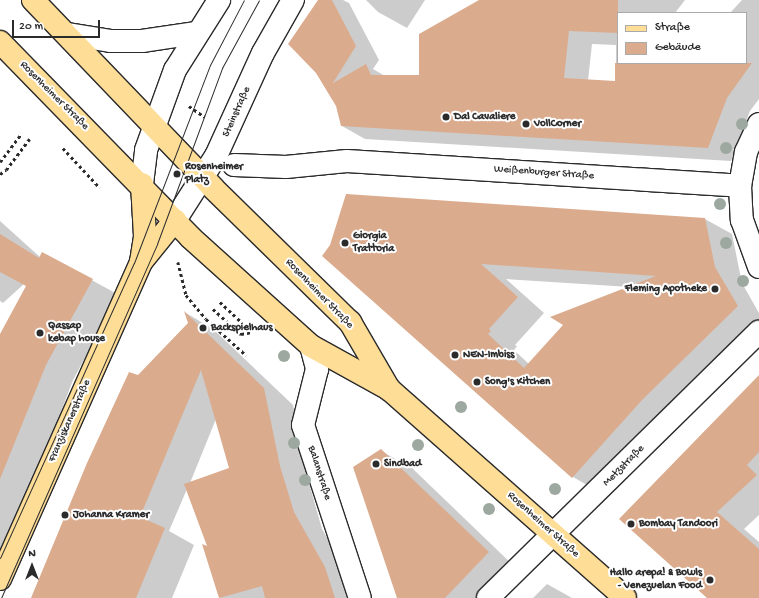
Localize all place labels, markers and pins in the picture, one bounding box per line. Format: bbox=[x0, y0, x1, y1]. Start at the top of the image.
place label: Dal Cavaliere bbox=[454, 110, 515, 124]
marker: Dal Cavaliere bbox=[441, 112, 451, 122]
place label: VollCorner bbox=[534, 117, 581, 131]
marker: VollCorner bbox=[521, 119, 531, 129]
place label: Rosenheimer Platz bbox=[185, 161, 243, 187]
marker: Rosenheimer Platz bbox=[172, 169, 182, 179]
place label: Giorgia Trattoria bbox=[353, 230, 394, 256]
marker: Giorgia Trattoria bbox=[340, 238, 350, 248]
place label: Fleming Apotheke bbox=[625, 282, 707, 296]
marker: Fleming Apotheke bbox=[710, 284, 720, 294]
place label: Qassap kebap house bbox=[48, 320, 105, 346]
place label: Backspielhaus bbox=[211, 321, 273, 335]
marker: Backspielhaus bbox=[198, 323, 208, 333]
marker: Qassap kebap house bbox=[35, 328, 45, 338]
place label: NEN-Imbiss bbox=[463, 348, 514, 362]
marker: NEN-Imbiss bbox=[450, 350, 460, 360]
place label: Song's Kitchen bbox=[485, 375, 550, 389]
marker: Song's Kitchen bbox=[472, 377, 482, 387]
place label: Sindbad bbox=[384, 457, 422, 471]
marker: Sindbad bbox=[371, 459, 381, 469]
place label: Johanna Kramer bbox=[73, 508, 149, 522]
marker: Johanna Kramer bbox=[60, 510, 70, 520]
place label: Bombay Tandoori bbox=[639, 517, 718, 531]
marker: Bombay Tandoori bbox=[626, 519, 636, 529]
place label: Hallo arepa! & Bowls - Venezuelan Food bbox=[610, 567, 702, 593]
marker: Hallo arepa! & Bowls - Venezuelan Food bbox=[705, 575, 715, 585]

